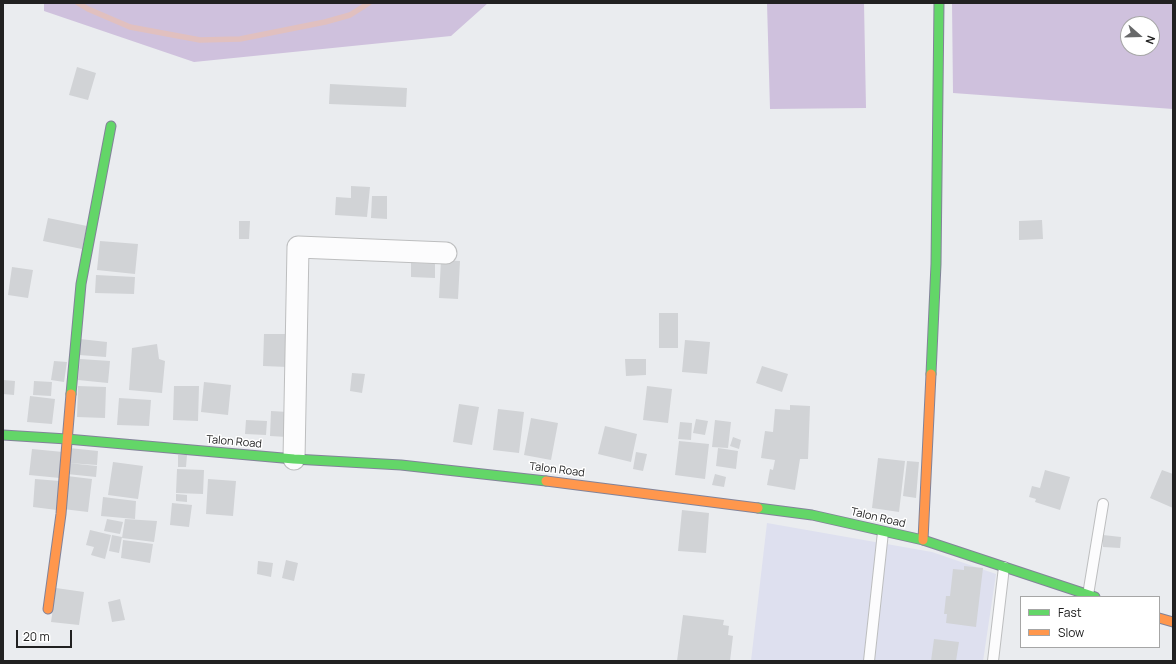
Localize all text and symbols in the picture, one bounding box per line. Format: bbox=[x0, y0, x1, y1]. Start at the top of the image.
north arrow bbox=[1120, 16, 1160, 56]
text: N bbox=[1142, 34, 1159, 46]
street label: Talon Road bbox=[206, 433, 262, 451]
street label: Talon Road bbox=[529, 460, 585, 480]
street label: Talon Road bbox=[849, 505, 907, 531]
legend bbox=[1020, 596, 1160, 648]
text: Fast bbox=[1058, 604, 1082, 621]
scale bar bbox=[18, 622, 74, 648]
text: Slow bbox=[1058, 624, 1084, 641]
text: 20 m bbox=[23, 628, 50, 645]

